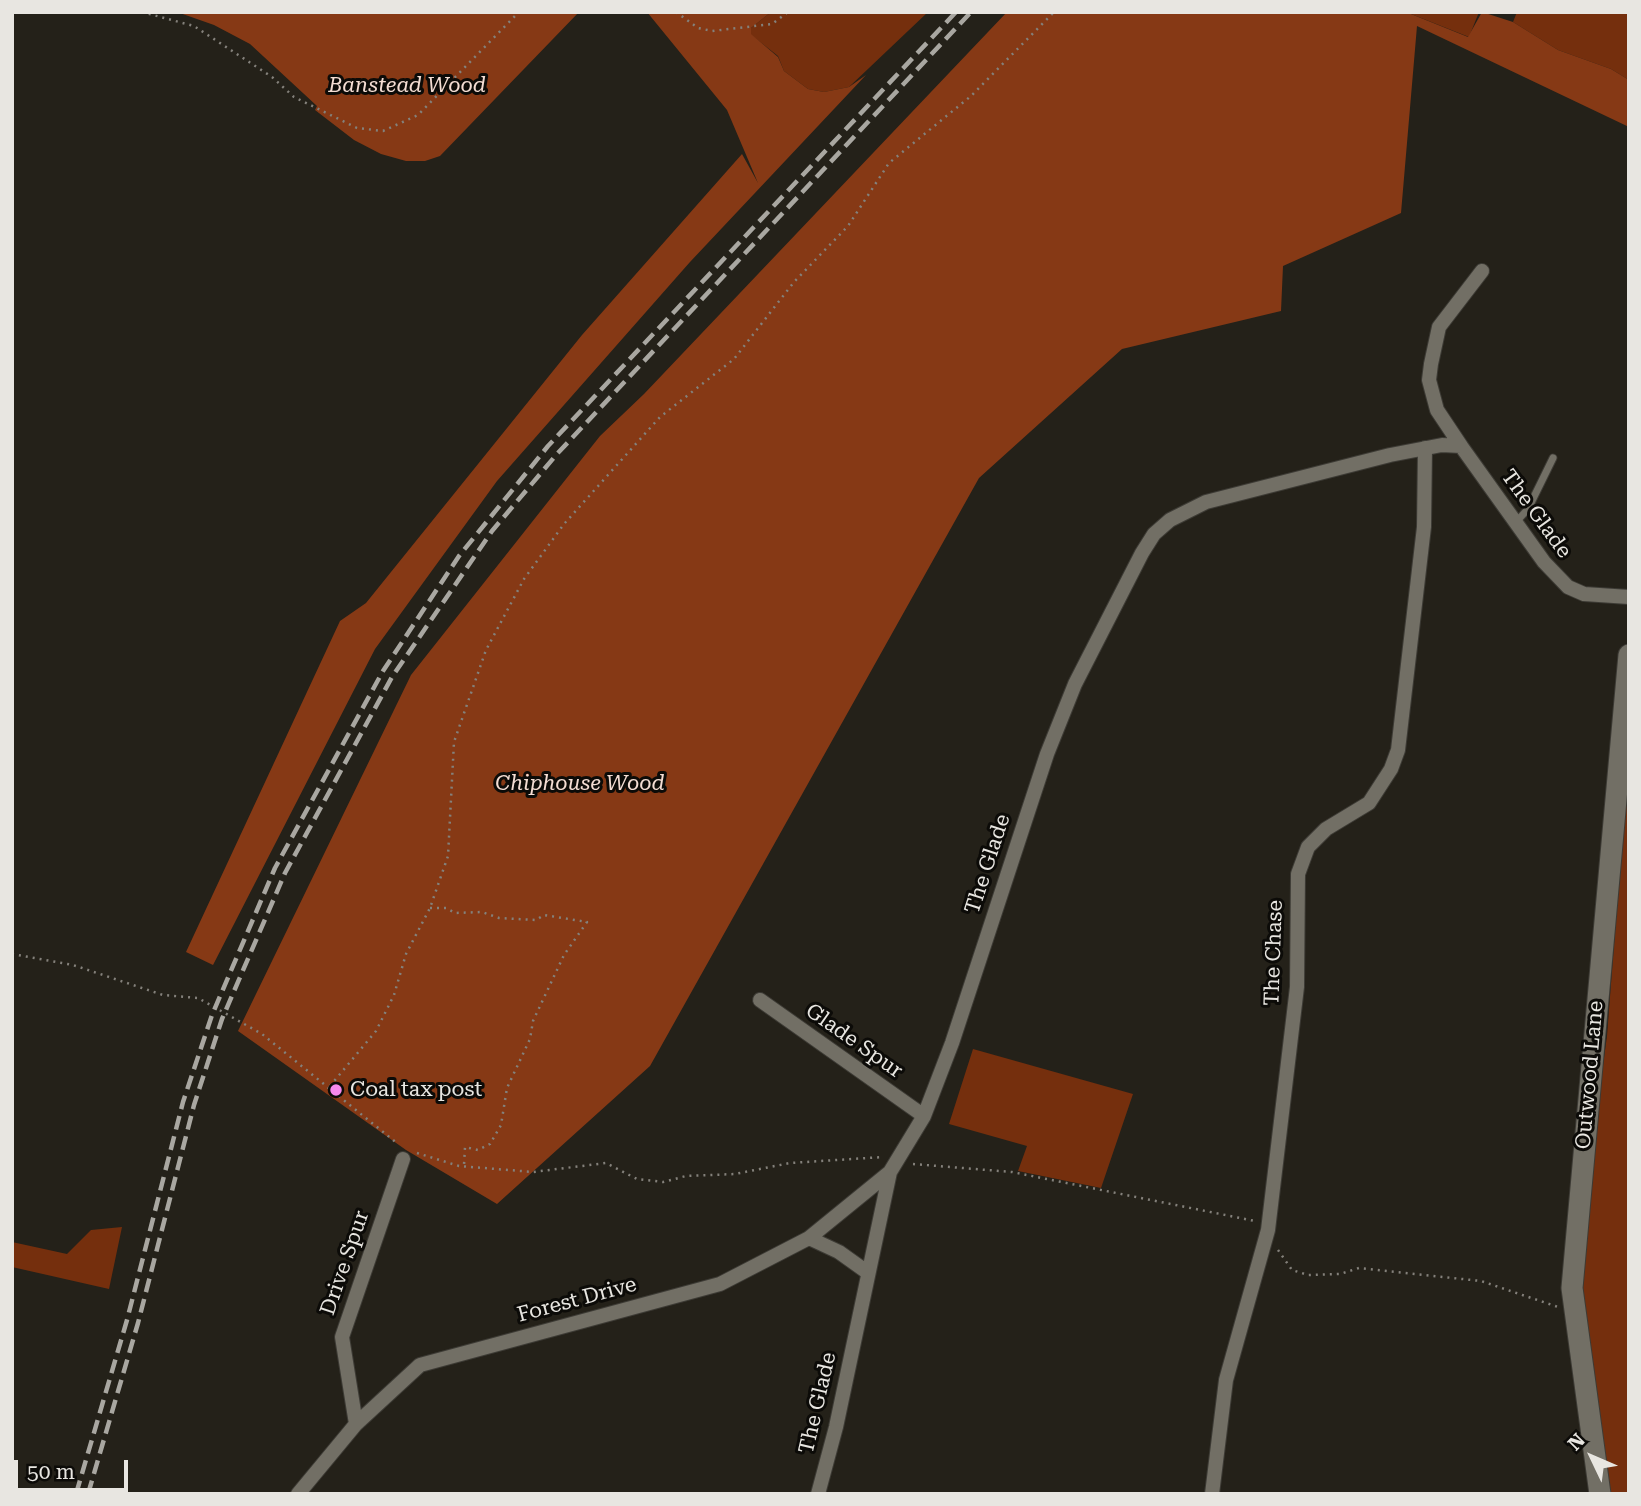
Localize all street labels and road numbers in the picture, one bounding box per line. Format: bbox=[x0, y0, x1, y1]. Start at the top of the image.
street label: The Glade bbox=[1495, 465, 1577, 563]
street label: The Glade bbox=[960, 811, 1016, 917]
street label: The Chase bbox=[1260, 900, 1288, 1006]
street label: Glade Spur bbox=[801, 998, 907, 1084]
street label: Outwood Lane bbox=[1571, 1000, 1609, 1150]
street label: Drive Spur bbox=[315, 1208, 375, 1318]
street label: Forest Drive bbox=[515, 1272, 639, 1328]
street label: The Glade bbox=[794, 1350, 842, 1456]

